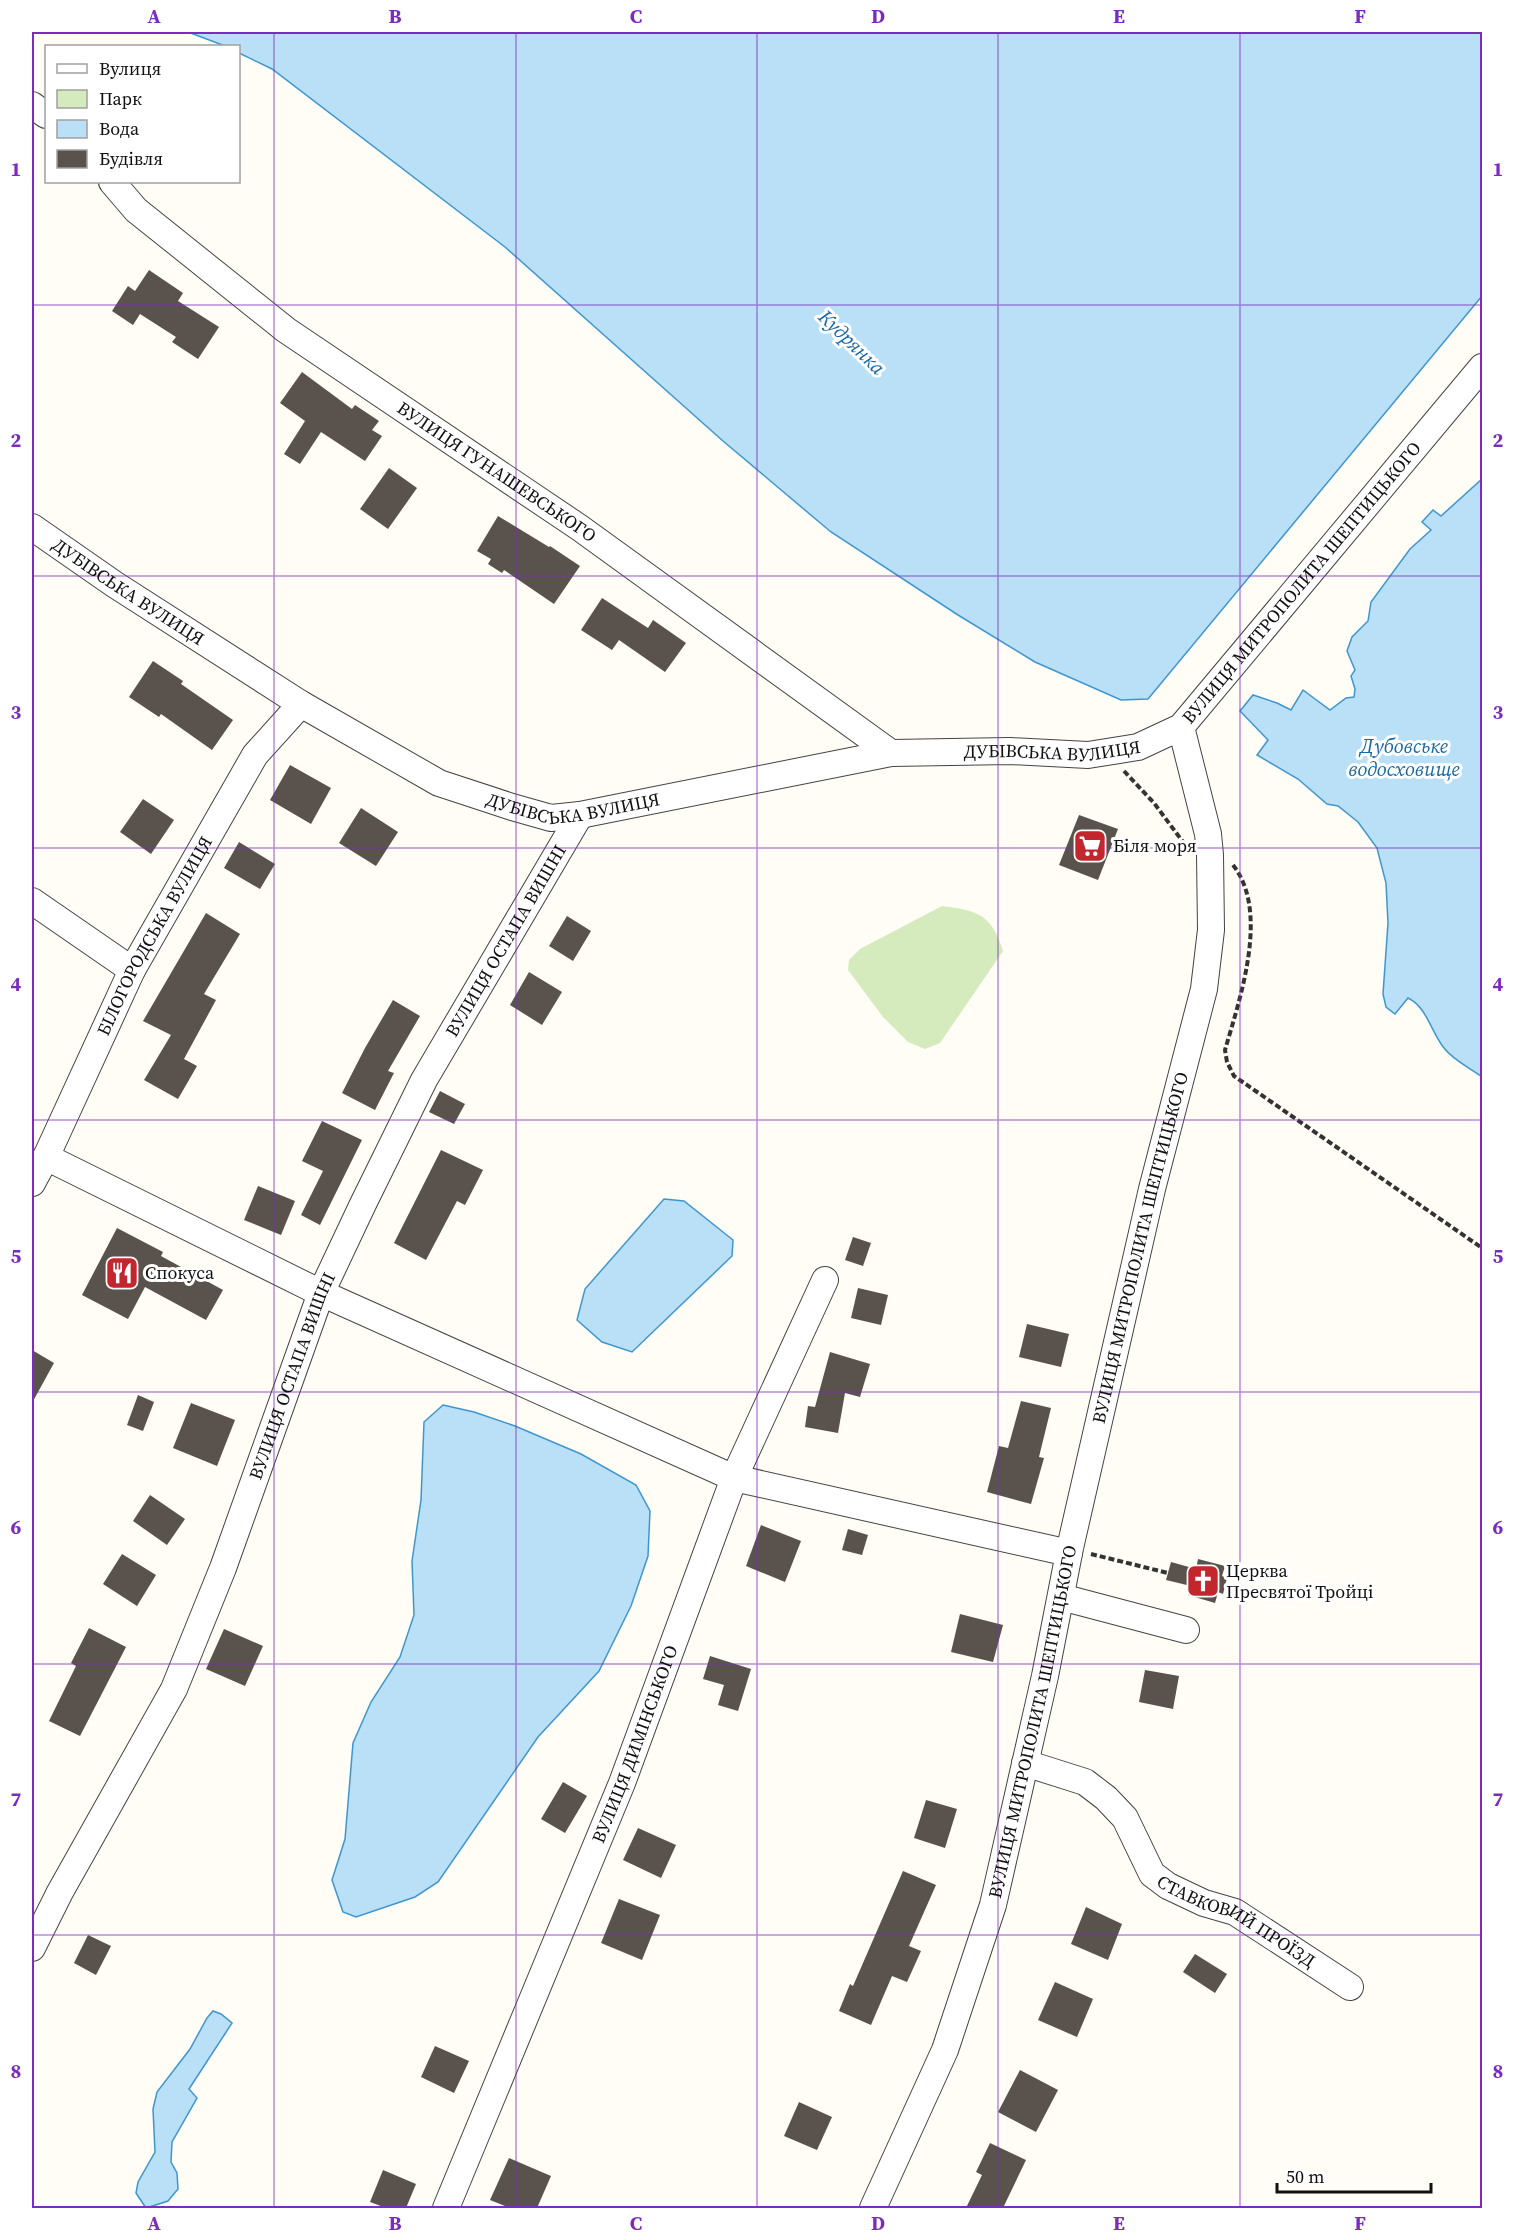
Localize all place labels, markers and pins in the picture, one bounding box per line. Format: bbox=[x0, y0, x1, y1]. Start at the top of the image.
supermarket icon: Біля моря bbox=[1072, 828, 1108, 864]
place label: Біля моря bbox=[1113, 833, 1197, 858]
restaurant icon: Спокуса bbox=[104, 1255, 140, 1291]
place label: Спокуса bbox=[145, 1260, 215, 1285]
place label: Церква Пресвятої Тройці bbox=[1226, 1558, 1373, 1604]
church icon: Церква Пресвятої Тройці bbox=[1185, 1563, 1221, 1599]

